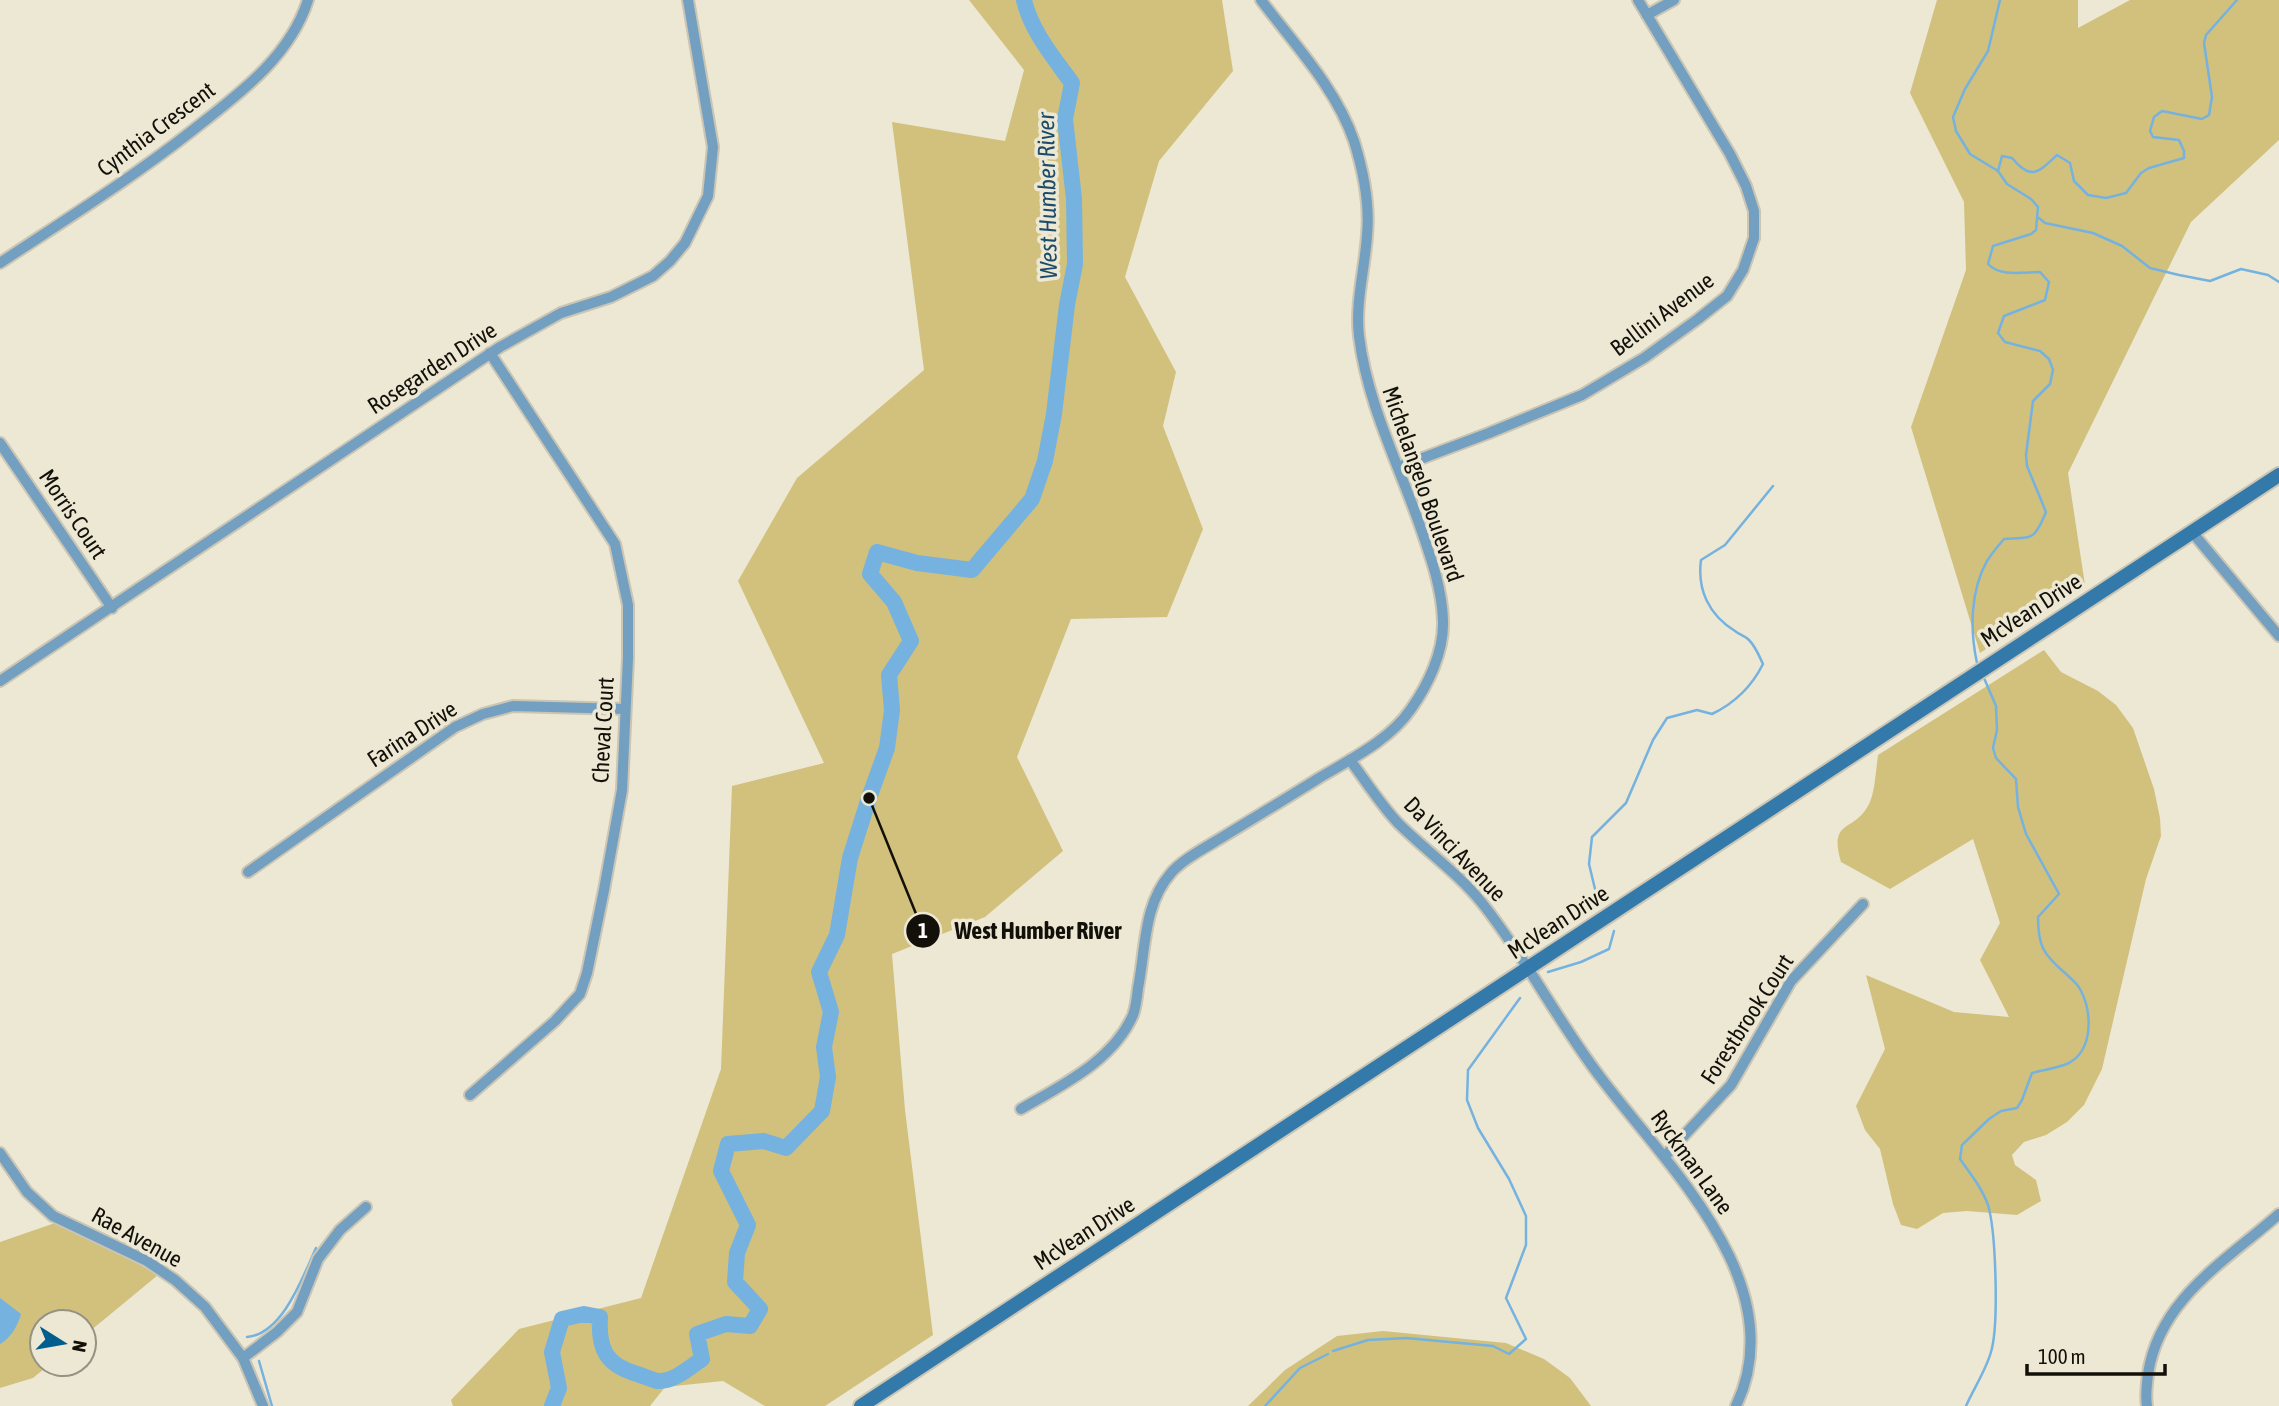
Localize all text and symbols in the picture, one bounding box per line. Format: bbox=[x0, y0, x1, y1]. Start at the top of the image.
street label: Cynthia Crescent bbox=[92, 76, 220, 182]
water label: West Humber River bbox=[1032, 111, 1062, 280]
street label: Bellini Avenue bbox=[1605, 267, 1719, 361]
street label: Rosegarden Drive bbox=[363, 317, 501, 419]
street label: Michelangelo Boulevard bbox=[1377, 383, 1469, 585]
street label: Morris Court bbox=[34, 465, 112, 563]
street label: McVean Drive bbox=[1976, 568, 2086, 652]
street label: Cheval Court bbox=[587, 676, 619, 784]
street label: Farina Drive bbox=[362, 696, 462, 772]
street label: Da Vinci Avenue bbox=[1399, 791, 1511, 907]
street label: McVean Drive bbox=[1503, 880, 1613, 964]
callout: West Humber River bbox=[905, 908, 1135, 953]
text: West Humber River bbox=[954, 917, 1122, 944]
text: 1 bbox=[918, 918, 928, 942]
street label: Forestbrook Court bbox=[1695, 949, 1799, 1089]
street label: Ryckman Lane bbox=[1646, 1105, 1738, 1219]
street label: McVean Drive bbox=[1029, 1191, 1139, 1275]
street label: Rae Avenue bbox=[87, 1202, 187, 1272]
north arrow bbox=[28, 1308, 98, 1378]
scale bar bbox=[2027, 1332, 2165, 1376]
text: N bbox=[68, 1339, 92, 1354]
text: 100 m bbox=[2038, 1344, 2086, 1368]

